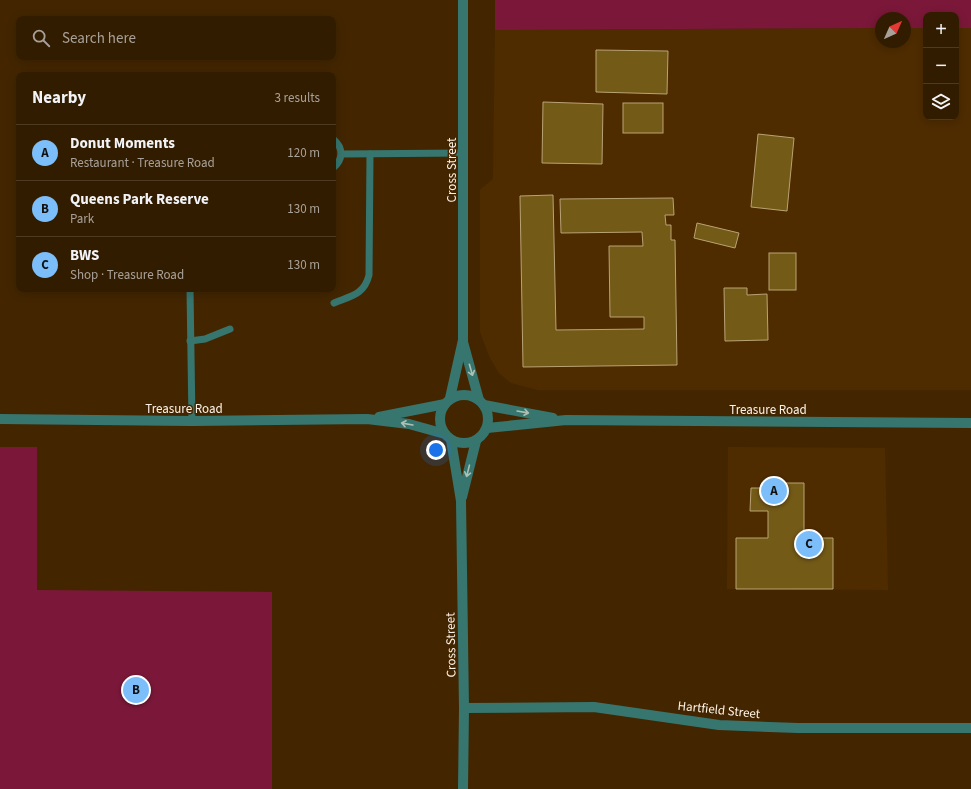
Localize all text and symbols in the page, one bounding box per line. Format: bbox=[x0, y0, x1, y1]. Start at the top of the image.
north arrow bbox=[875, 12, 911, 48]
map controls bbox=[923, 12, 959, 120]
button: + bbox=[923, 12, 959, 48]
search box bbox=[16, 16, 336, 60]
icon: search bbox=[30, 27, 52, 49]
text: Search here bbox=[62, 28, 136, 49]
button: − bbox=[923, 48, 959, 84]
button: layers bbox=[923, 84, 959, 120]
text: Nearby bbox=[32, 86, 86, 110]
text: 3 results bbox=[275, 89, 320, 107]
text: Donut Moments bbox=[70, 133, 175, 154]
street label: Cross Street bbox=[443, 137, 461, 202]
text: A bbox=[41, 144, 49, 162]
text: 120 m bbox=[287, 144, 320, 162]
text: Restaurant · Treasure Road bbox=[70, 154, 215, 172]
text: Queens Park Reserve bbox=[70, 189, 209, 210]
text: B bbox=[41, 200, 49, 218]
text: 130 m bbox=[287, 200, 320, 218]
text: Park bbox=[70, 210, 94, 228]
text: BWS bbox=[70, 245, 99, 266]
text: C bbox=[41, 256, 49, 274]
text: 130 m bbox=[287, 256, 320, 274]
text: Shop · Treasure Road bbox=[70, 266, 184, 284]
one-way arrow bbox=[468, 363, 475, 376]
street label: Treasure Road bbox=[145, 400, 223, 418]
street label: Treasure Road bbox=[729, 401, 807, 419]
one-way arrow bbox=[516, 408, 529, 416]
one-way arrow bbox=[401, 420, 414, 428]
your location bbox=[426, 440, 446, 460]
one-way arrow bbox=[464, 464, 471, 477]
pin: A bbox=[761, 476, 787, 506]
pin: C bbox=[796, 529, 822, 559]
street label: Cross Street bbox=[441, 612, 461, 678]
pin: B bbox=[123, 675, 149, 705]
street label: Hartfield Street bbox=[677, 697, 762, 723]

